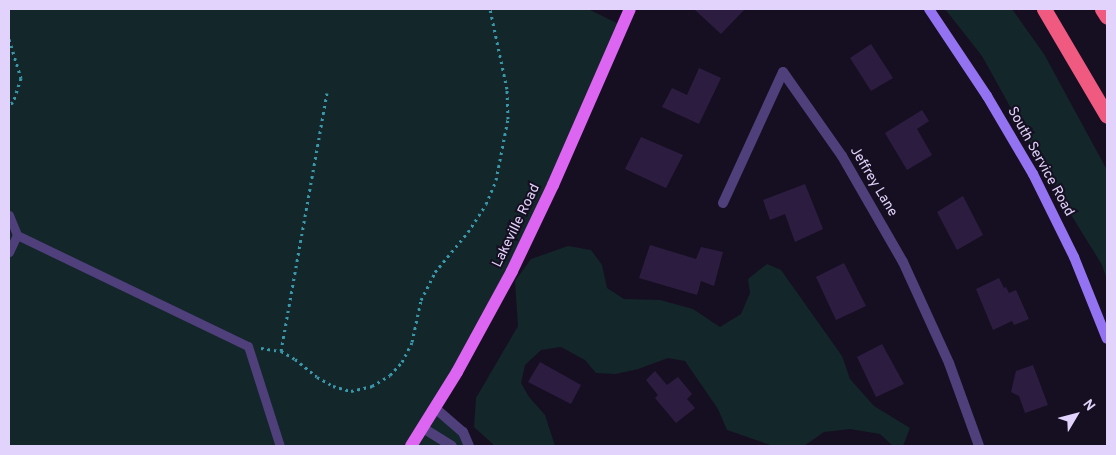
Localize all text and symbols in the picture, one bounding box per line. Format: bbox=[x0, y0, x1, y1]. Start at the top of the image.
street label: South Service Road bbox=[1003, 104, 1077, 220]
street label: Jeffrey Lane bbox=[846, 144, 900, 220]
street label: Lakeville Road bbox=[490, 182, 544, 270]
north arrow bbox=[1051, 390, 1101, 440]
text: N bbox=[1079, 397, 1098, 415]

